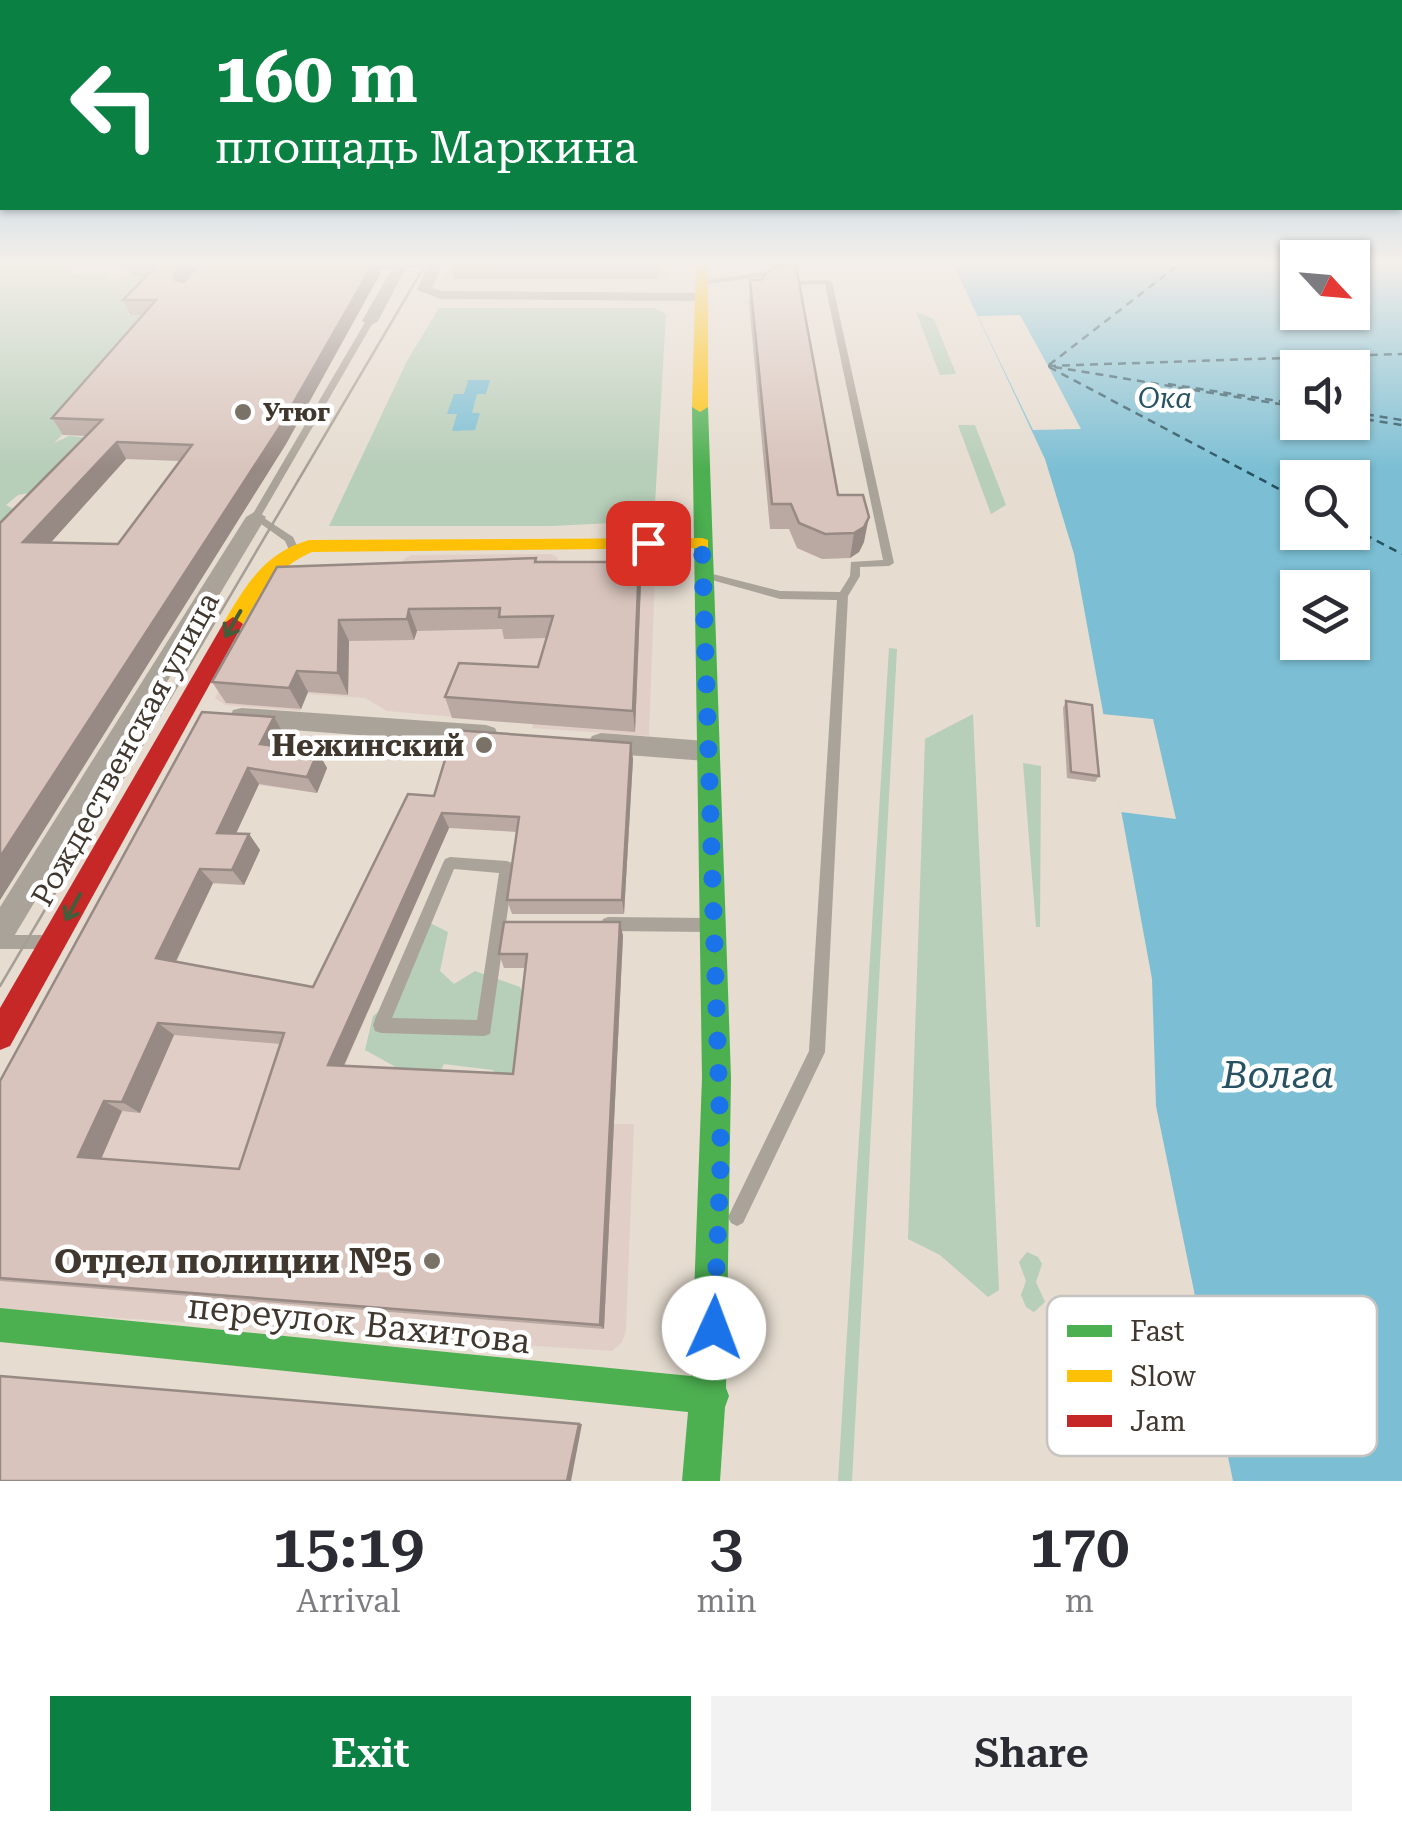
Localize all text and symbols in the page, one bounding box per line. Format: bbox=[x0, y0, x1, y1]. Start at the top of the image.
text: 160 m bbox=[215, 37, 418, 119]
icon: left bbox=[50, 40, 180, 170]
text: площадь Маркина bbox=[215, 121, 638, 174]
north arrow bbox=[1280, 240, 1370, 330]
map controls bbox=[1280, 240, 1370, 660]
button: sound bbox=[1280, 350, 1370, 440]
water label: Ока bbox=[1138, 382, 1192, 415]
place label: Утюг bbox=[263, 398, 330, 427]
marker: Утюг bbox=[232, 401, 254, 423]
button: search bbox=[1280, 460, 1370, 550]
pin bbox=[606, 501, 691, 586]
icon: arrive bbox=[621, 516, 676, 571]
button: layers bbox=[1280, 570, 1370, 660]
street label: Рождественская улица bbox=[24, 586, 226, 912]
one-way arrow bbox=[223, 609, 243, 638]
place label: Нежинский bbox=[272, 728, 464, 763]
marker: Нежинский bbox=[473, 734, 495, 756]
one-way arrow bbox=[62, 891, 82, 921]
water label: Волга bbox=[1221, 1053, 1334, 1097]
place label: Отдел полиции №5 bbox=[54, 1241, 412, 1282]
marker: Отдел полиции №5 bbox=[421, 1250, 443, 1272]
position arrow bbox=[662, 1276, 766, 1380]
street label: переулок Вахитова bbox=[186, 1286, 532, 1362]
legend bbox=[1047, 1296, 1377, 1456]
text: Fast bbox=[1130, 1315, 1184, 1348]
text: Slow bbox=[1130, 1360, 1197, 1393]
text: Jam bbox=[1130, 1405, 1186, 1438]
text: 15:19 bbox=[272, 1511, 424, 1582]
text: 3 bbox=[710, 1511, 743, 1582]
text: 170 bbox=[1029, 1511, 1130, 1582]
text: Arrival bbox=[296, 1582, 400, 1620]
text: min bbox=[697, 1582, 757, 1620]
text: m bbox=[1065, 1582, 1094, 1620]
button: Exit bbox=[50, 1696, 691, 1811]
button: Share bbox=[711, 1696, 1352, 1811]

